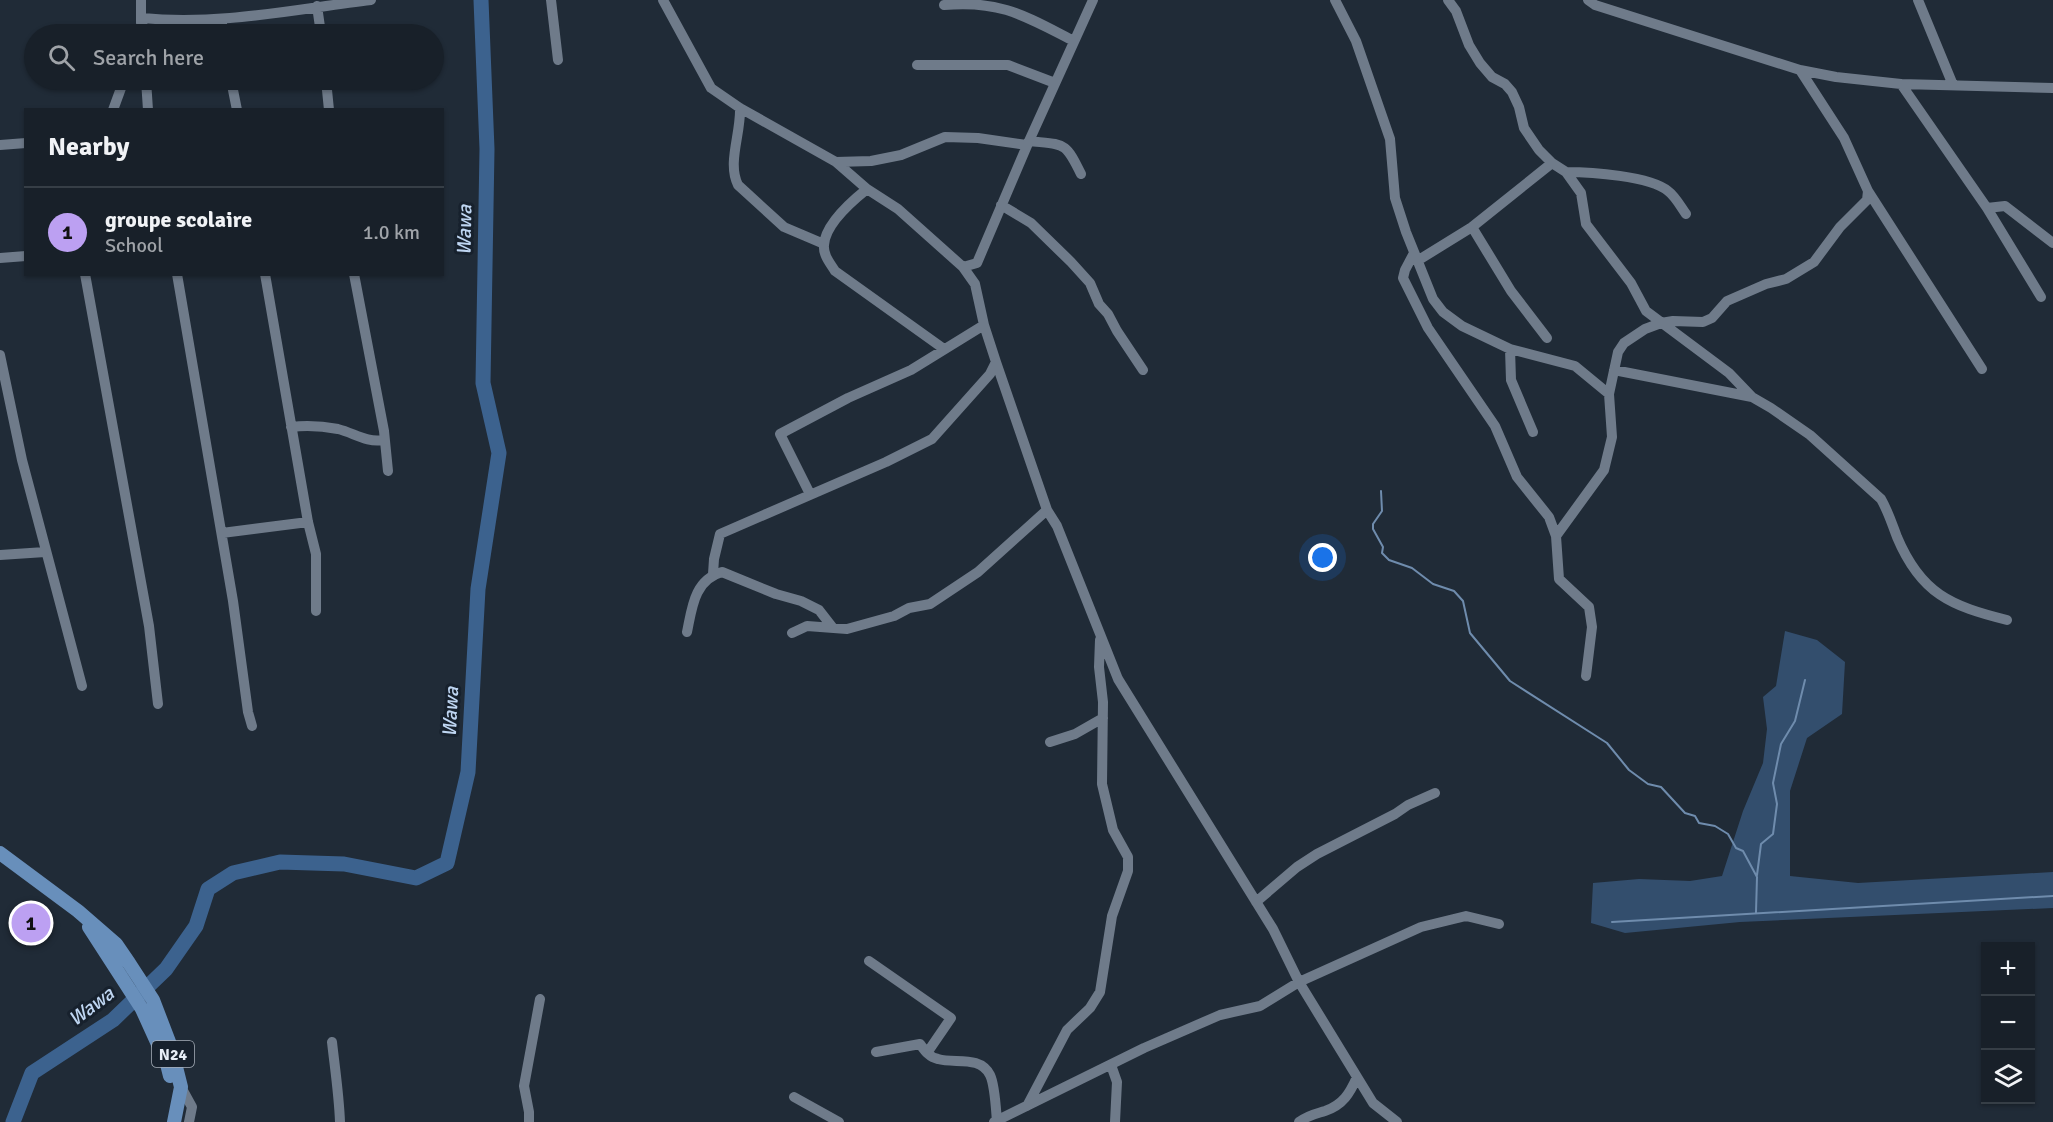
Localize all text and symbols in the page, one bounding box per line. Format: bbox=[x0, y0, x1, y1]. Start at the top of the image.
search box bbox=[24, 24, 444, 90]
icon: search bbox=[45, 41, 78, 74]
text: Search here bbox=[93, 44, 204, 71]
text: Nearby bbox=[48, 131, 129, 163]
water label: Wawa bbox=[452, 204, 477, 256]
text: groupe scolaire bbox=[105, 206, 252, 233]
text: 1 bbox=[62, 220, 73, 245]
text: 1.0 km bbox=[363, 220, 420, 245]
text: School bbox=[105, 233, 163, 258]
your location bbox=[1308, 543, 1337, 572]
water label: Wawa bbox=[437, 685, 464, 738]
pin: 1 bbox=[12, 900, 51, 946]
map controls bbox=[1981, 942, 2035, 1104]
button: + bbox=[1981, 942, 2035, 996]
water label: Wawa bbox=[64, 981, 120, 1032]
button: − bbox=[1981, 996, 2035, 1050]
road number: N24 bbox=[152, 1041, 194, 1067]
button: layers bbox=[1981, 1050, 2035, 1104]

